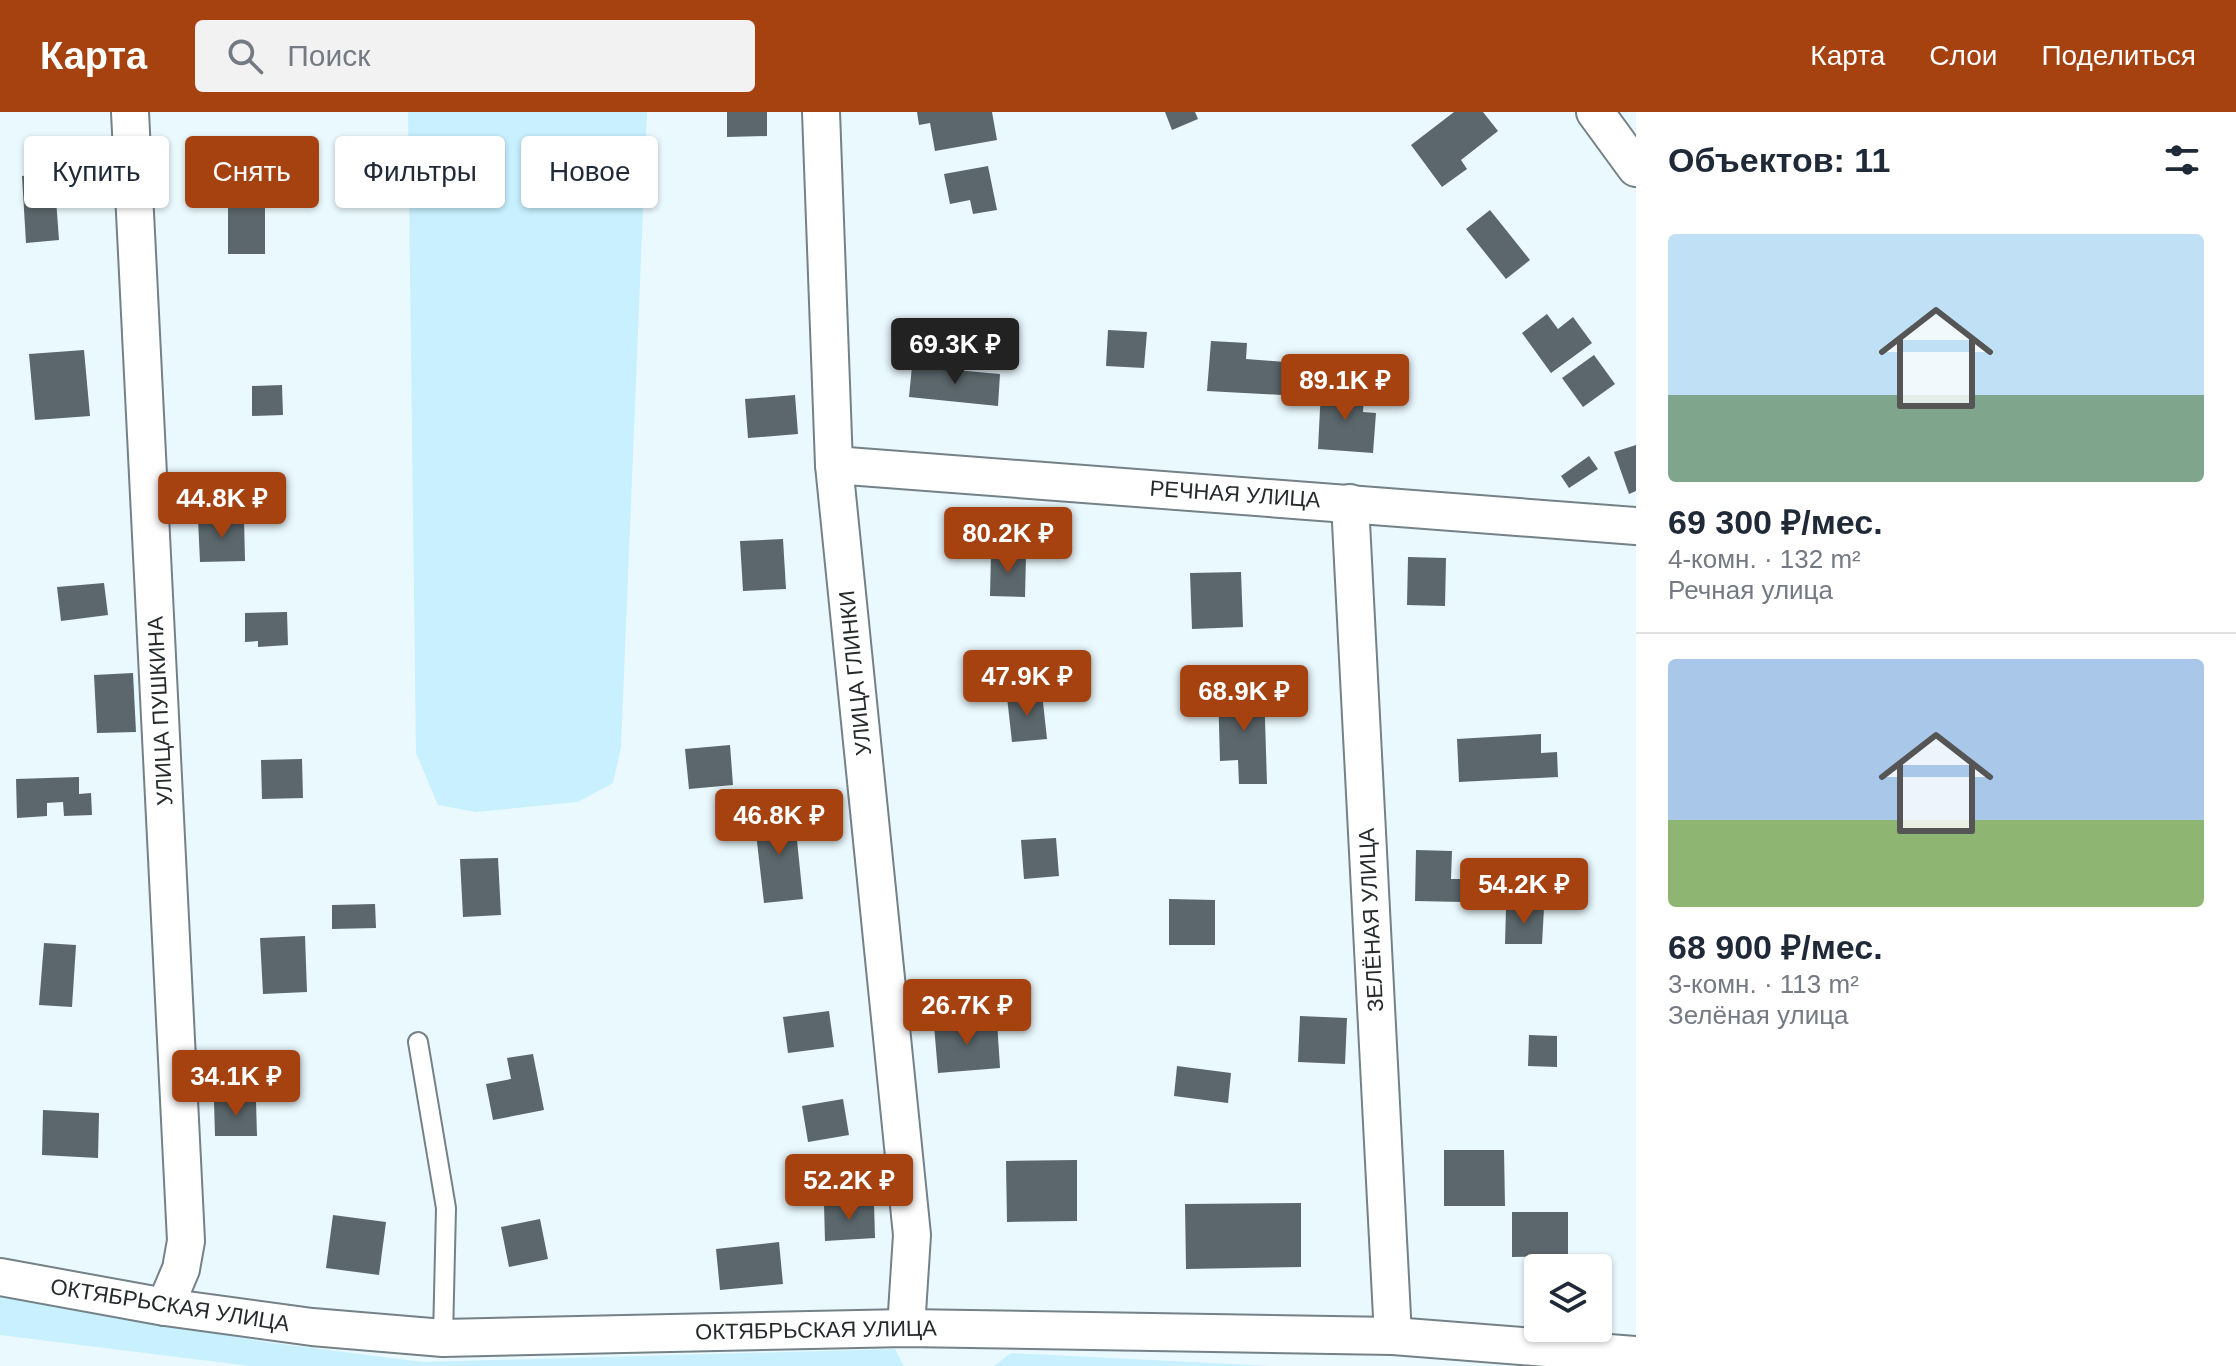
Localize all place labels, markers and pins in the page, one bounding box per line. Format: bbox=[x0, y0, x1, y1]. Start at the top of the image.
pin: 69.3K ₽ bbox=[881, 318, 1029, 386]
pin: 89.1K ₽ bbox=[1271, 354, 1419, 422]
pin: 44.8K ₽ bbox=[148, 472, 296, 540]
pin: 80.2K ₽ bbox=[934, 507, 1082, 575]
pin: 47.9K ₽ bbox=[953, 650, 1101, 718]
pin: 68.9K ₽ bbox=[1170, 665, 1318, 733]
pin: 46.8K ₽ bbox=[705, 789, 853, 857]
pin: 54.2K ₽ bbox=[1450, 858, 1598, 926]
pin: 26.7K ₽ bbox=[893, 979, 1041, 1047]
pin: 34.1K ₽ bbox=[162, 1050, 310, 1118]
pin: 52.2K ₽ bbox=[775, 1154, 923, 1222]

